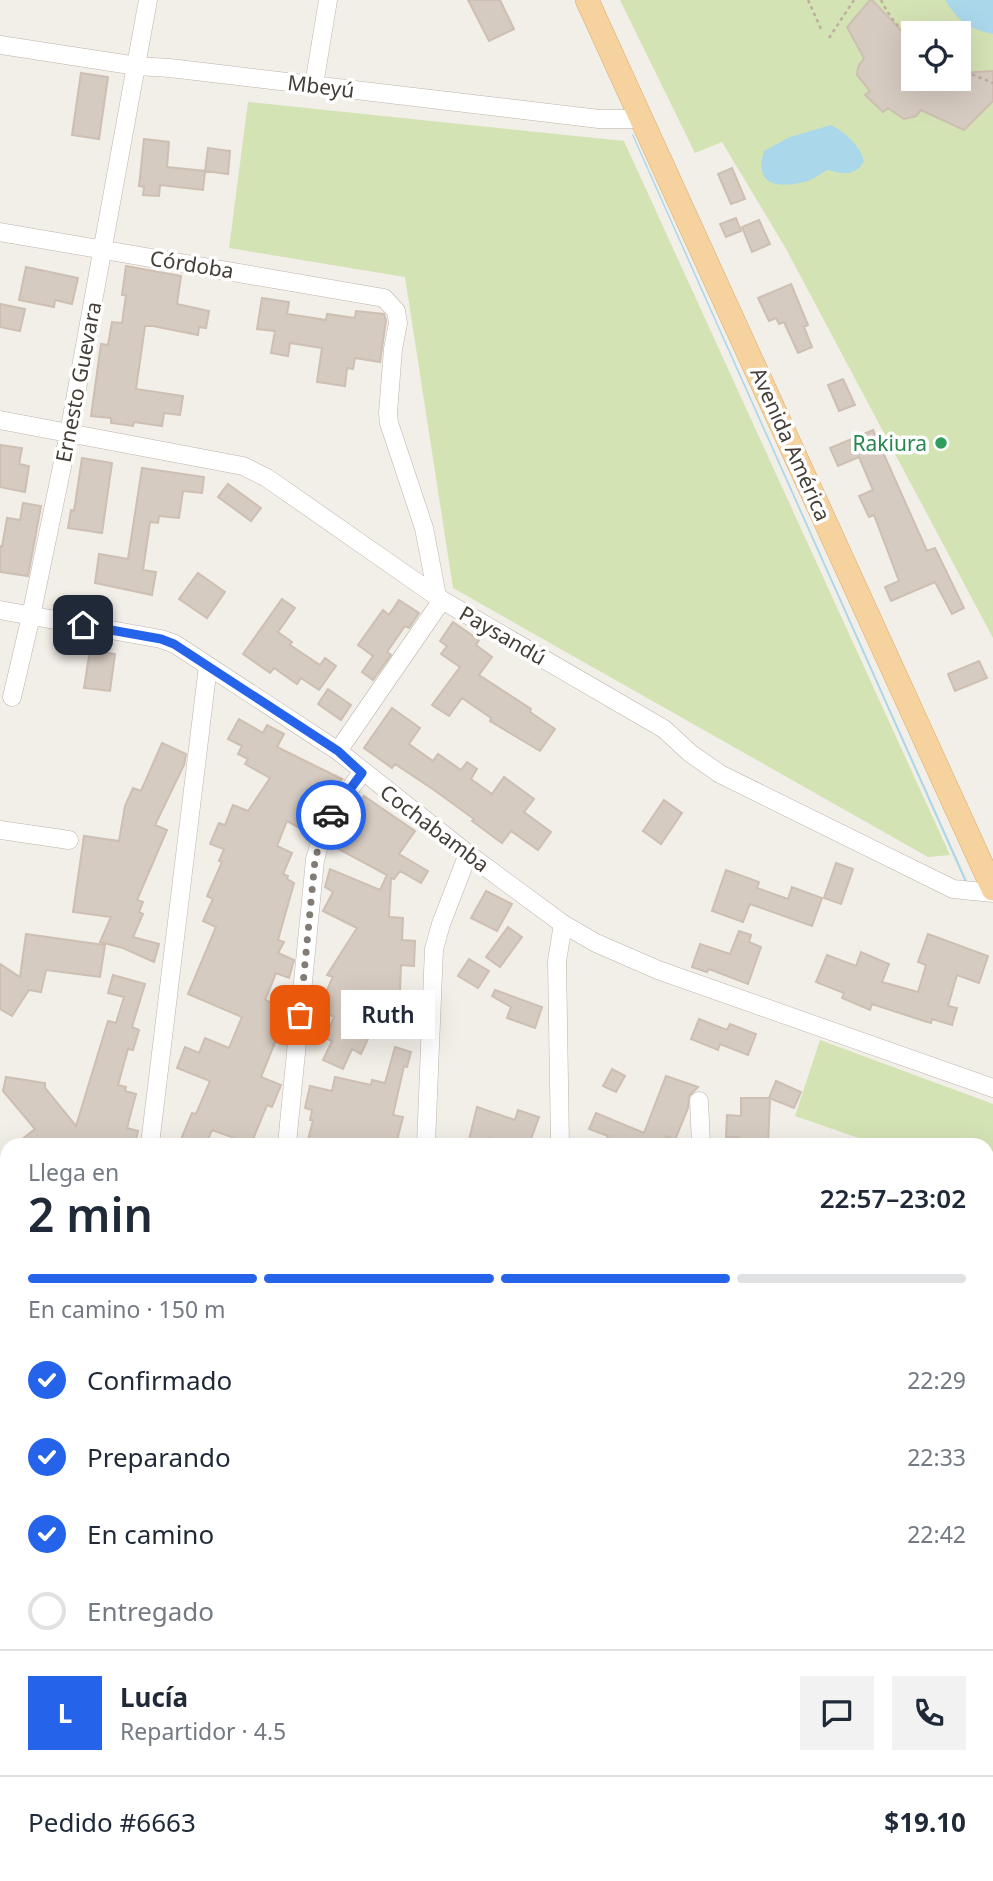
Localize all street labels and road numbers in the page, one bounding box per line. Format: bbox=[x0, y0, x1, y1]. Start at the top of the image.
street label: Mbeyú bbox=[286, 68, 356, 104]
street label: Córdoba bbox=[148, 244, 236, 284]
street label: Ernesto Guevara bbox=[49, 299, 107, 465]
street label: Avenida América bbox=[745, 363, 837, 525]
street label: Paysandú bbox=[454, 599, 552, 671]
street label: Cochabamba bbox=[375, 778, 495, 878]

